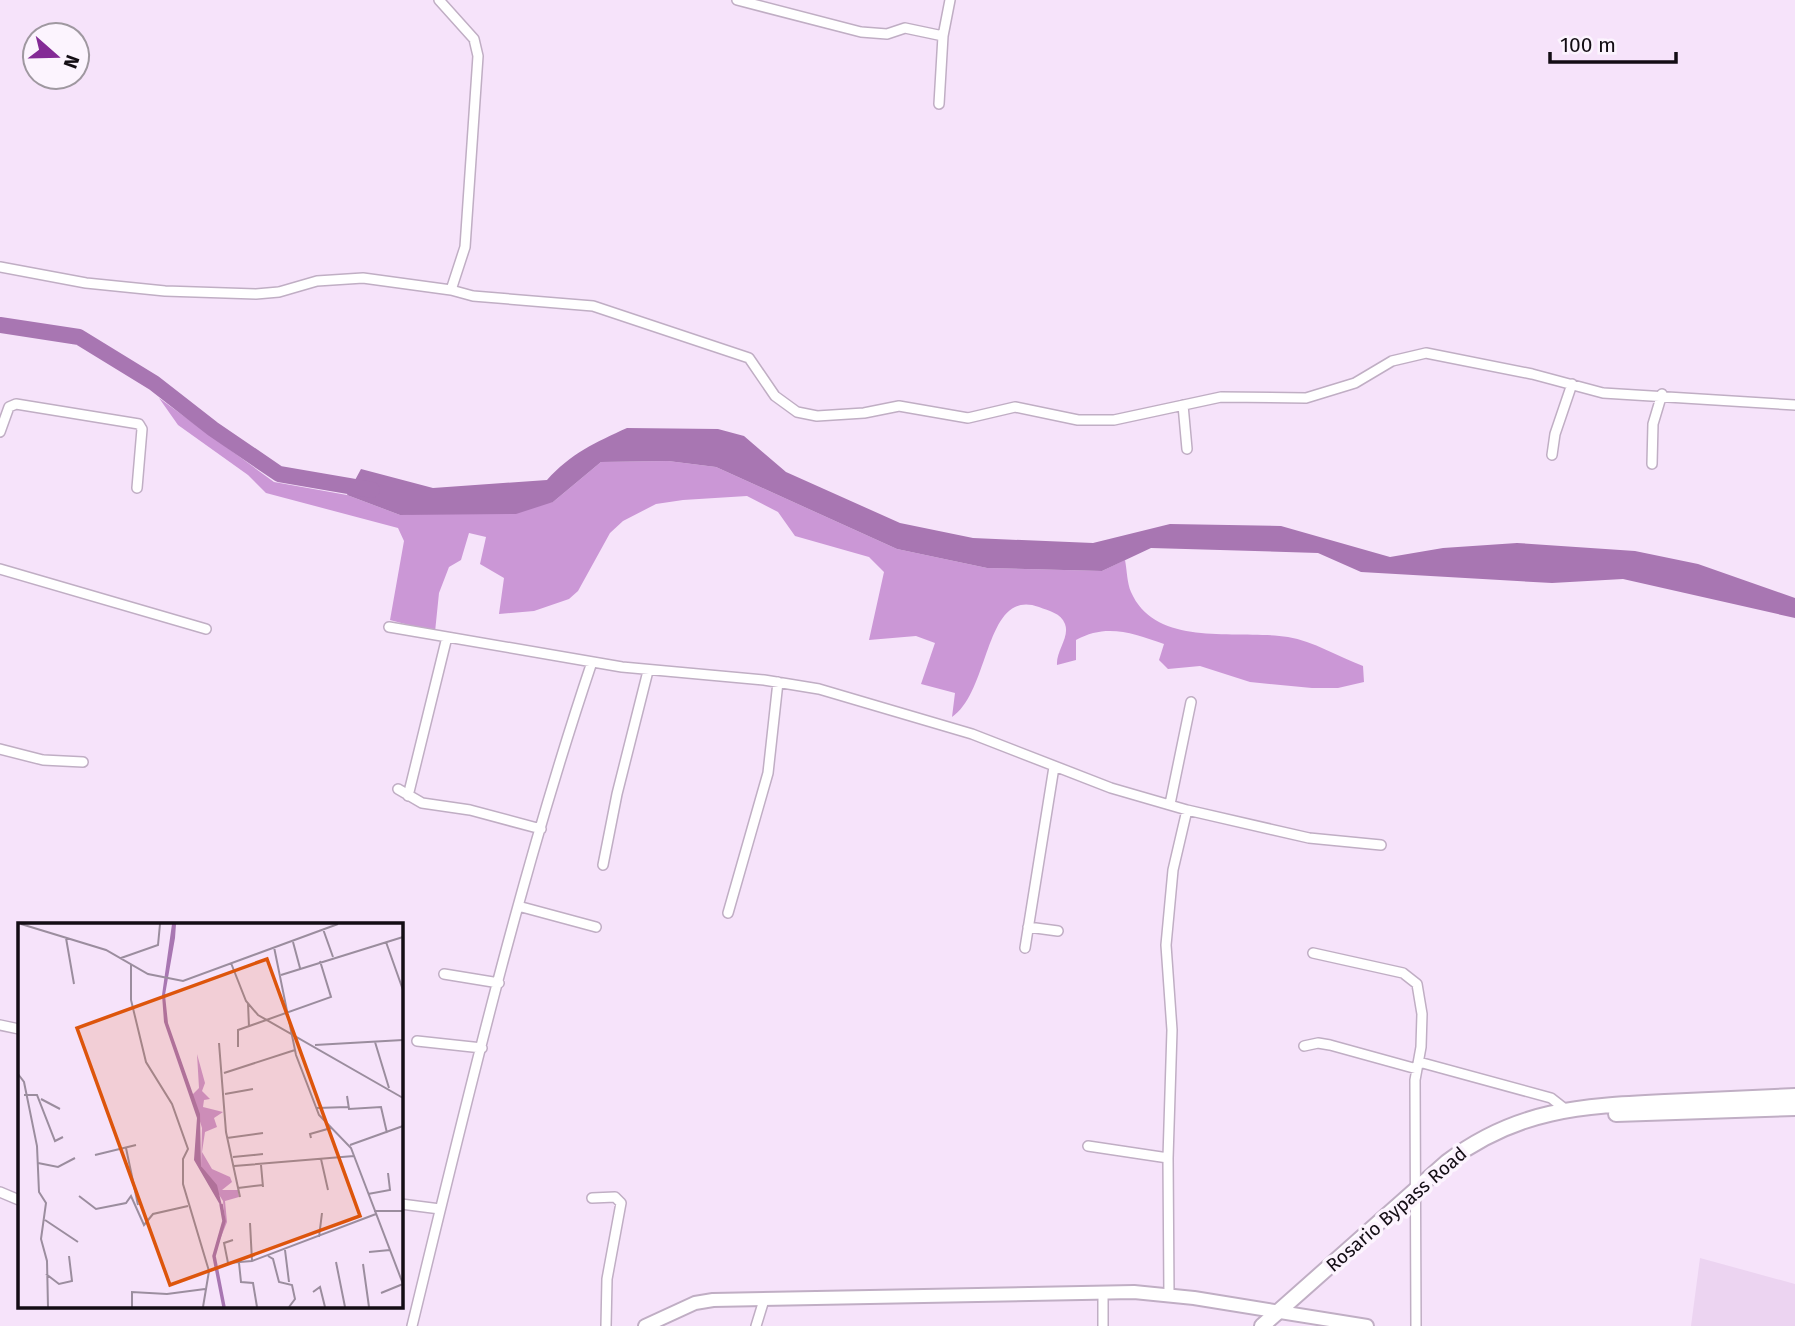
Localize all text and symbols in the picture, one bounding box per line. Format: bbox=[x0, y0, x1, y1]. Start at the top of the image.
north arrow bbox=[21, 21, 91, 91]
scale bar bbox=[1550, 21, 1676, 65]
text: 100 m bbox=[1560, 32, 1616, 58]
text: N bbox=[59, 52, 84, 72]
inset map bbox=[18, 923, 402, 1308]
street label: Rosario Bypass Road bbox=[1321, 1142, 1471, 1277]

